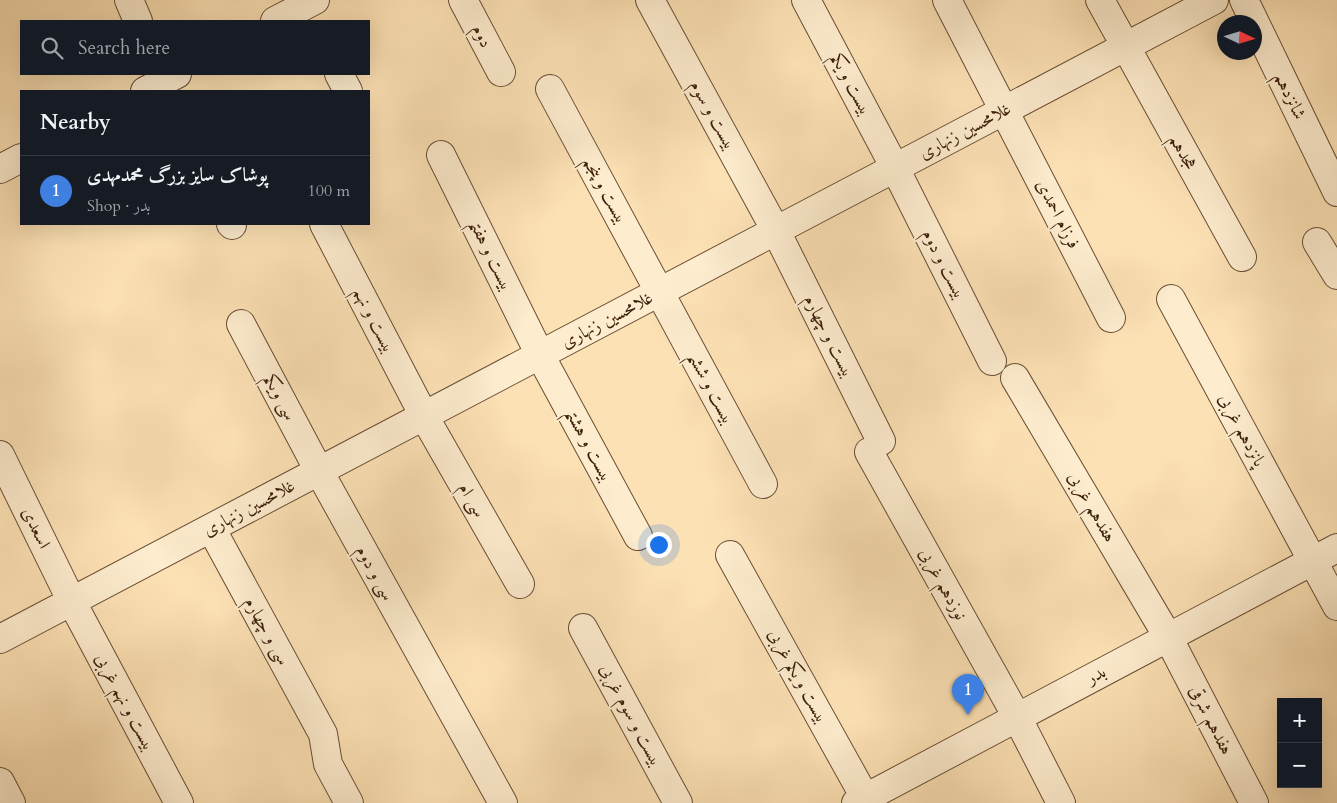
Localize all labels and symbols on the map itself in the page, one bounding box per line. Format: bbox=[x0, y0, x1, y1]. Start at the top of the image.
north arrow bbox=[1217, 15, 1262, 60]
street label: دوم bbox=[463, 20, 499, 54]
street label: بیست و یکم bbox=[821, 48, 878, 122]
street label: شانزدهم bbox=[1264, 68, 1312, 126]
street label: بیست و سوم bbox=[681, 76, 742, 156]
street label: غلامحسین زنهاری bbox=[915, 96, 1015, 166]
street label: هجدهم bbox=[1159, 129, 1203, 176]
street label: بیست و پنجم bbox=[573, 152, 634, 230]
street label: فرزام احمدی bbox=[1027, 175, 1086, 254]
street label: بیست و هفتم bbox=[458, 215, 519, 297]
street label: بیست و دوم bbox=[913, 225, 972, 304]
street label: بیست و نهم bbox=[343, 283, 401, 359]
street label: غلامحسین زنهاری bbox=[557, 285, 657, 355]
street label: بیست و چهارم bbox=[795, 290, 861, 383]
street label: بیست و ششم bbox=[677, 347, 741, 431]
street label: سی ویکم bbox=[254, 369, 303, 427]
street label: پانزدهم غربی bbox=[1209, 389, 1272, 474]
street label: بیست و هشتم bbox=[555, 404, 619, 489]
street label: هفدهم غربی bbox=[1058, 467, 1122, 549]
street label: غلامحسین زنهاری bbox=[199, 473, 299, 543]
street label: سی ام bbox=[450, 478, 492, 523]
street label: اسعدی bbox=[15, 503, 57, 553]
your location bbox=[646, 532, 672, 558]
street label: سی و دوم bbox=[347, 541, 400, 607]
street label: نوزدهم غربی bbox=[909, 543, 973, 627]
street label: سی و چهارم bbox=[235, 592, 296, 671]
street label: بیست و یکم غربی bbox=[758, 624, 834, 730]
street label: بیست و نهم غربی bbox=[85, 649, 161, 757]
street label: بیست و سوم غربی bbox=[591, 659, 669, 772]
street label: بدر bbox=[1080, 660, 1110, 691]
pin: 1 bbox=[952, 674, 984, 715]
street label: هفدهم شرقی bbox=[1179, 681, 1239, 761]

